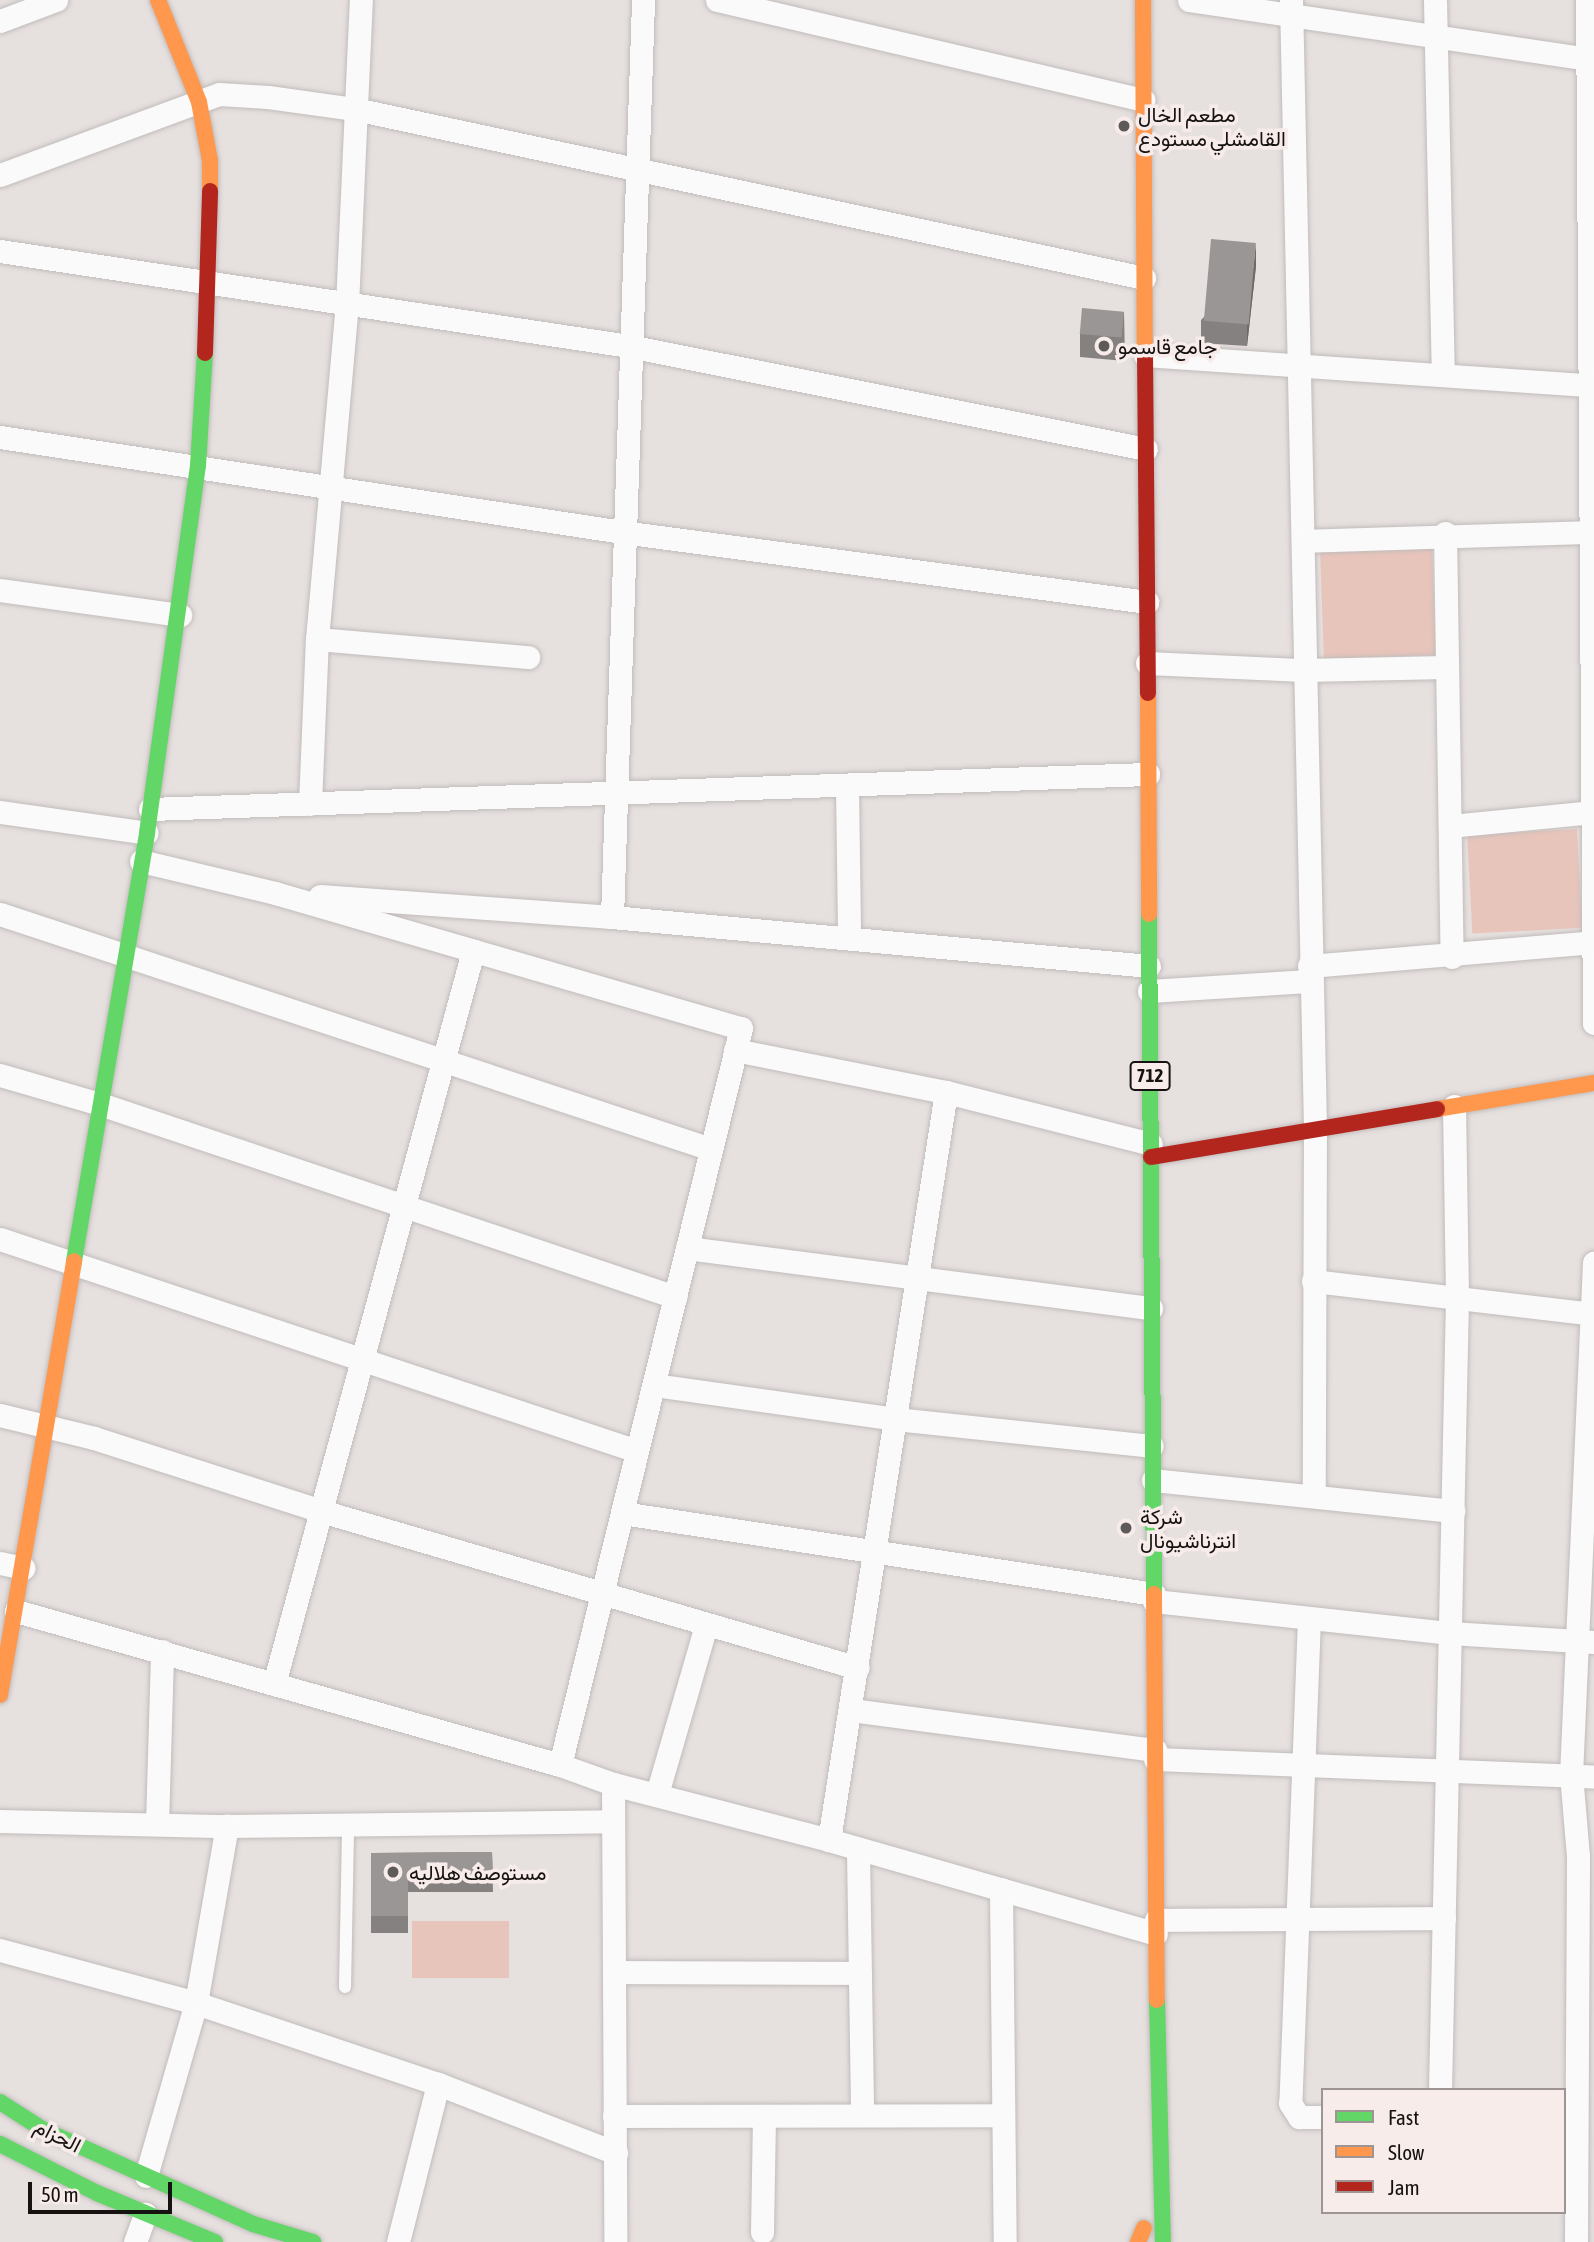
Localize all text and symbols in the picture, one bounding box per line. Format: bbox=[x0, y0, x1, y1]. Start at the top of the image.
place label: مطعم الخال القامشلي مستودع bbox=[1138, 101, 1286, 151]
marker: مطعم الخال القامشلي مستودع bbox=[1116, 118, 1132, 134]
place label: جامع قاسمو bbox=[1118, 333, 1217, 359]
marker: جامع قاسمو bbox=[1096, 338, 1112, 354]
road number: 712 bbox=[1129, 1060, 1171, 1092]
place label: شركة انترناشيونال bbox=[1140, 1503, 1236, 1553]
marker: شركة انترناشيونال bbox=[1118, 1520, 1134, 1536]
place label: مستوصف هلاليه bbox=[409, 1859, 547, 1885]
marker: مستوصف هلاليه bbox=[383, 1862, 403, 1882]
legend bbox=[1321, 2088, 1566, 2214]
text: Fast bbox=[1388, 2105, 1419, 2129]
street label: الحزام bbox=[30, 2113, 86, 2157]
text: Slow bbox=[1388, 2140, 1424, 2164]
scale bar bbox=[32, 2168, 175, 2212]
text: Jam bbox=[1388, 2175, 1420, 2199]
text: 50 m bbox=[41, 2182, 79, 2206]

